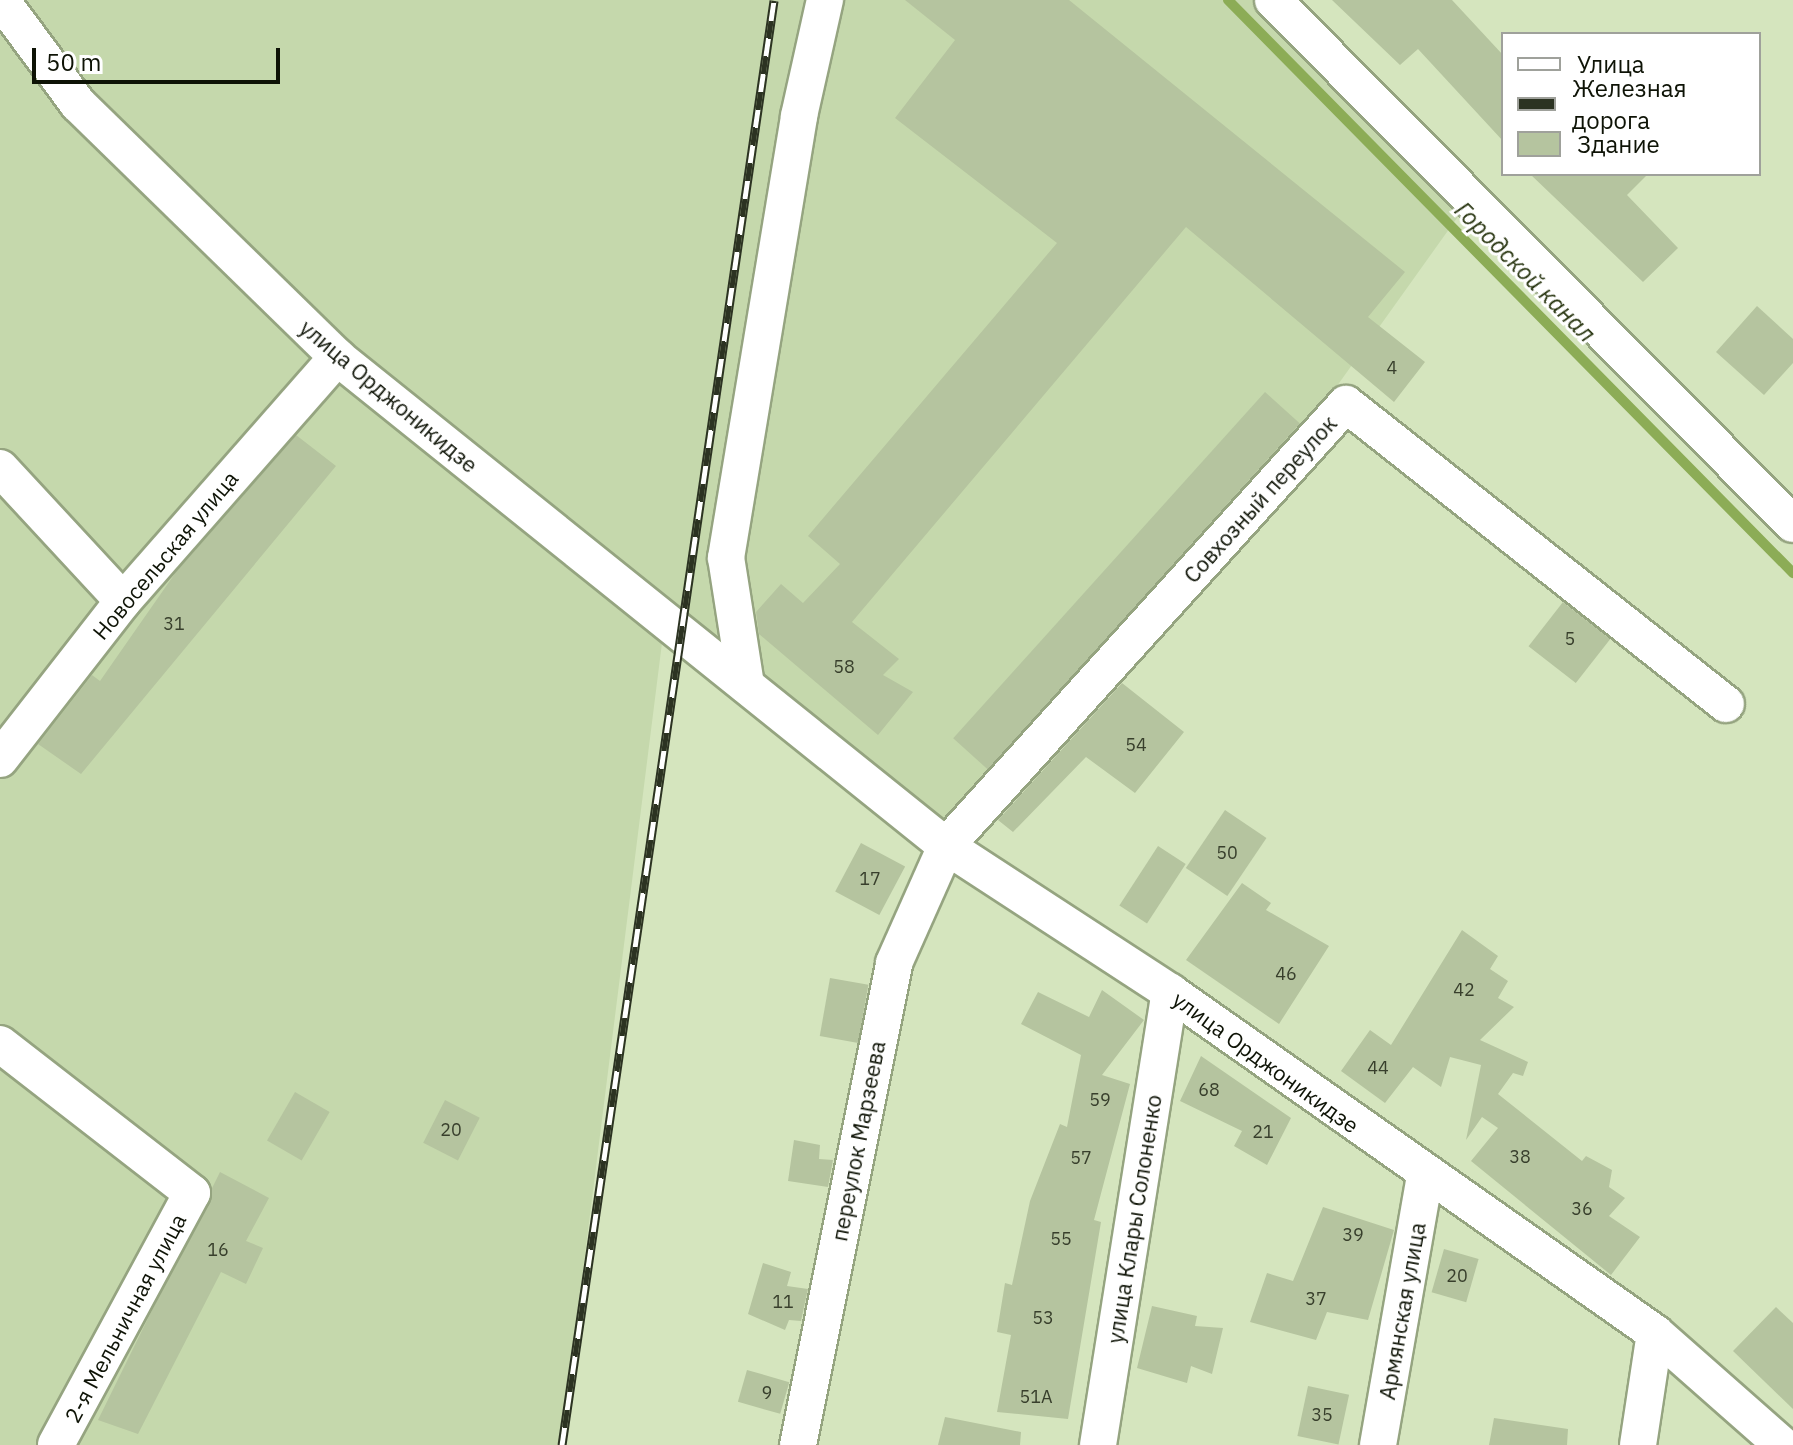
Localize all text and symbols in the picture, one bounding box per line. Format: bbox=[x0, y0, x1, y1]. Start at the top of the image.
scale bar bbox=[36, 32, 284, 82]
legend bbox=[1501, 32, 1761, 176]
text: 50 m bbox=[46, 46, 101, 78]
text: Улица bbox=[1577, 48, 1645, 80]
text: Железная дорога bbox=[1572, 72, 1687, 136]
text: Здание bbox=[1577, 128, 1660, 160]
water label: Городской канал bbox=[1449, 196, 1601, 348]
street label: улица Орджоникидзе bbox=[295, 314, 483, 478]
house number: 4 bbox=[1387, 357, 1397, 379]
street label: Совхозный переулок bbox=[1178, 410, 1342, 588]
street label: Новосельская улица bbox=[87, 465, 243, 645]
house number: 31 bbox=[163, 613, 185, 635]
house number: 5 bbox=[1565, 628, 1575, 650]
house number: 58 bbox=[833, 656, 855, 678]
house number: 54 bbox=[1125, 734, 1147, 756]
house number: 50 bbox=[1216, 842, 1238, 864]
house number: 17 bbox=[859, 868, 881, 890]
house number: 46 bbox=[1275, 963, 1297, 985]
house number: 42 bbox=[1453, 979, 1475, 1001]
street label: улица Орджоникидзе bbox=[1168, 986, 1364, 1138]
street label: переулок Марзеева bbox=[826, 1039, 890, 1243]
house number: 44 bbox=[1367, 1057, 1389, 1079]
house number: 68 bbox=[1198, 1079, 1220, 1101]
house number: 59 bbox=[1089, 1089, 1111, 1111]
street label: улица Клары Солоненко bbox=[1101, 1093, 1167, 1345]
house number: 20 bbox=[440, 1119, 462, 1141]
house number: 21 bbox=[1252, 1121, 1274, 1143]
house number: 38 bbox=[1509, 1146, 1531, 1168]
house number: 57 bbox=[1070, 1147, 1092, 1169]
house number: 36 bbox=[1571, 1198, 1593, 1220]
street label: 2-я Мельничная улица bbox=[59, 1209, 191, 1427]
street label: Армянская улица bbox=[1373, 1220, 1431, 1402]
house number: 39 bbox=[1342, 1224, 1364, 1246]
house number: 55 bbox=[1050, 1228, 1072, 1250]
house number: 16 bbox=[207, 1239, 229, 1261]
house number: 20 bbox=[1446, 1265, 1468, 1287]
house number: 37 bbox=[1305, 1288, 1327, 1310]
house number: 11 bbox=[772, 1291, 794, 1313]
house number: 53 bbox=[1032, 1307, 1054, 1329]
house number: 9 bbox=[762, 1382, 772, 1404]
house number: 51А bbox=[1019, 1386, 1053, 1408]
house number: 35 bbox=[1311, 1404, 1333, 1426]

